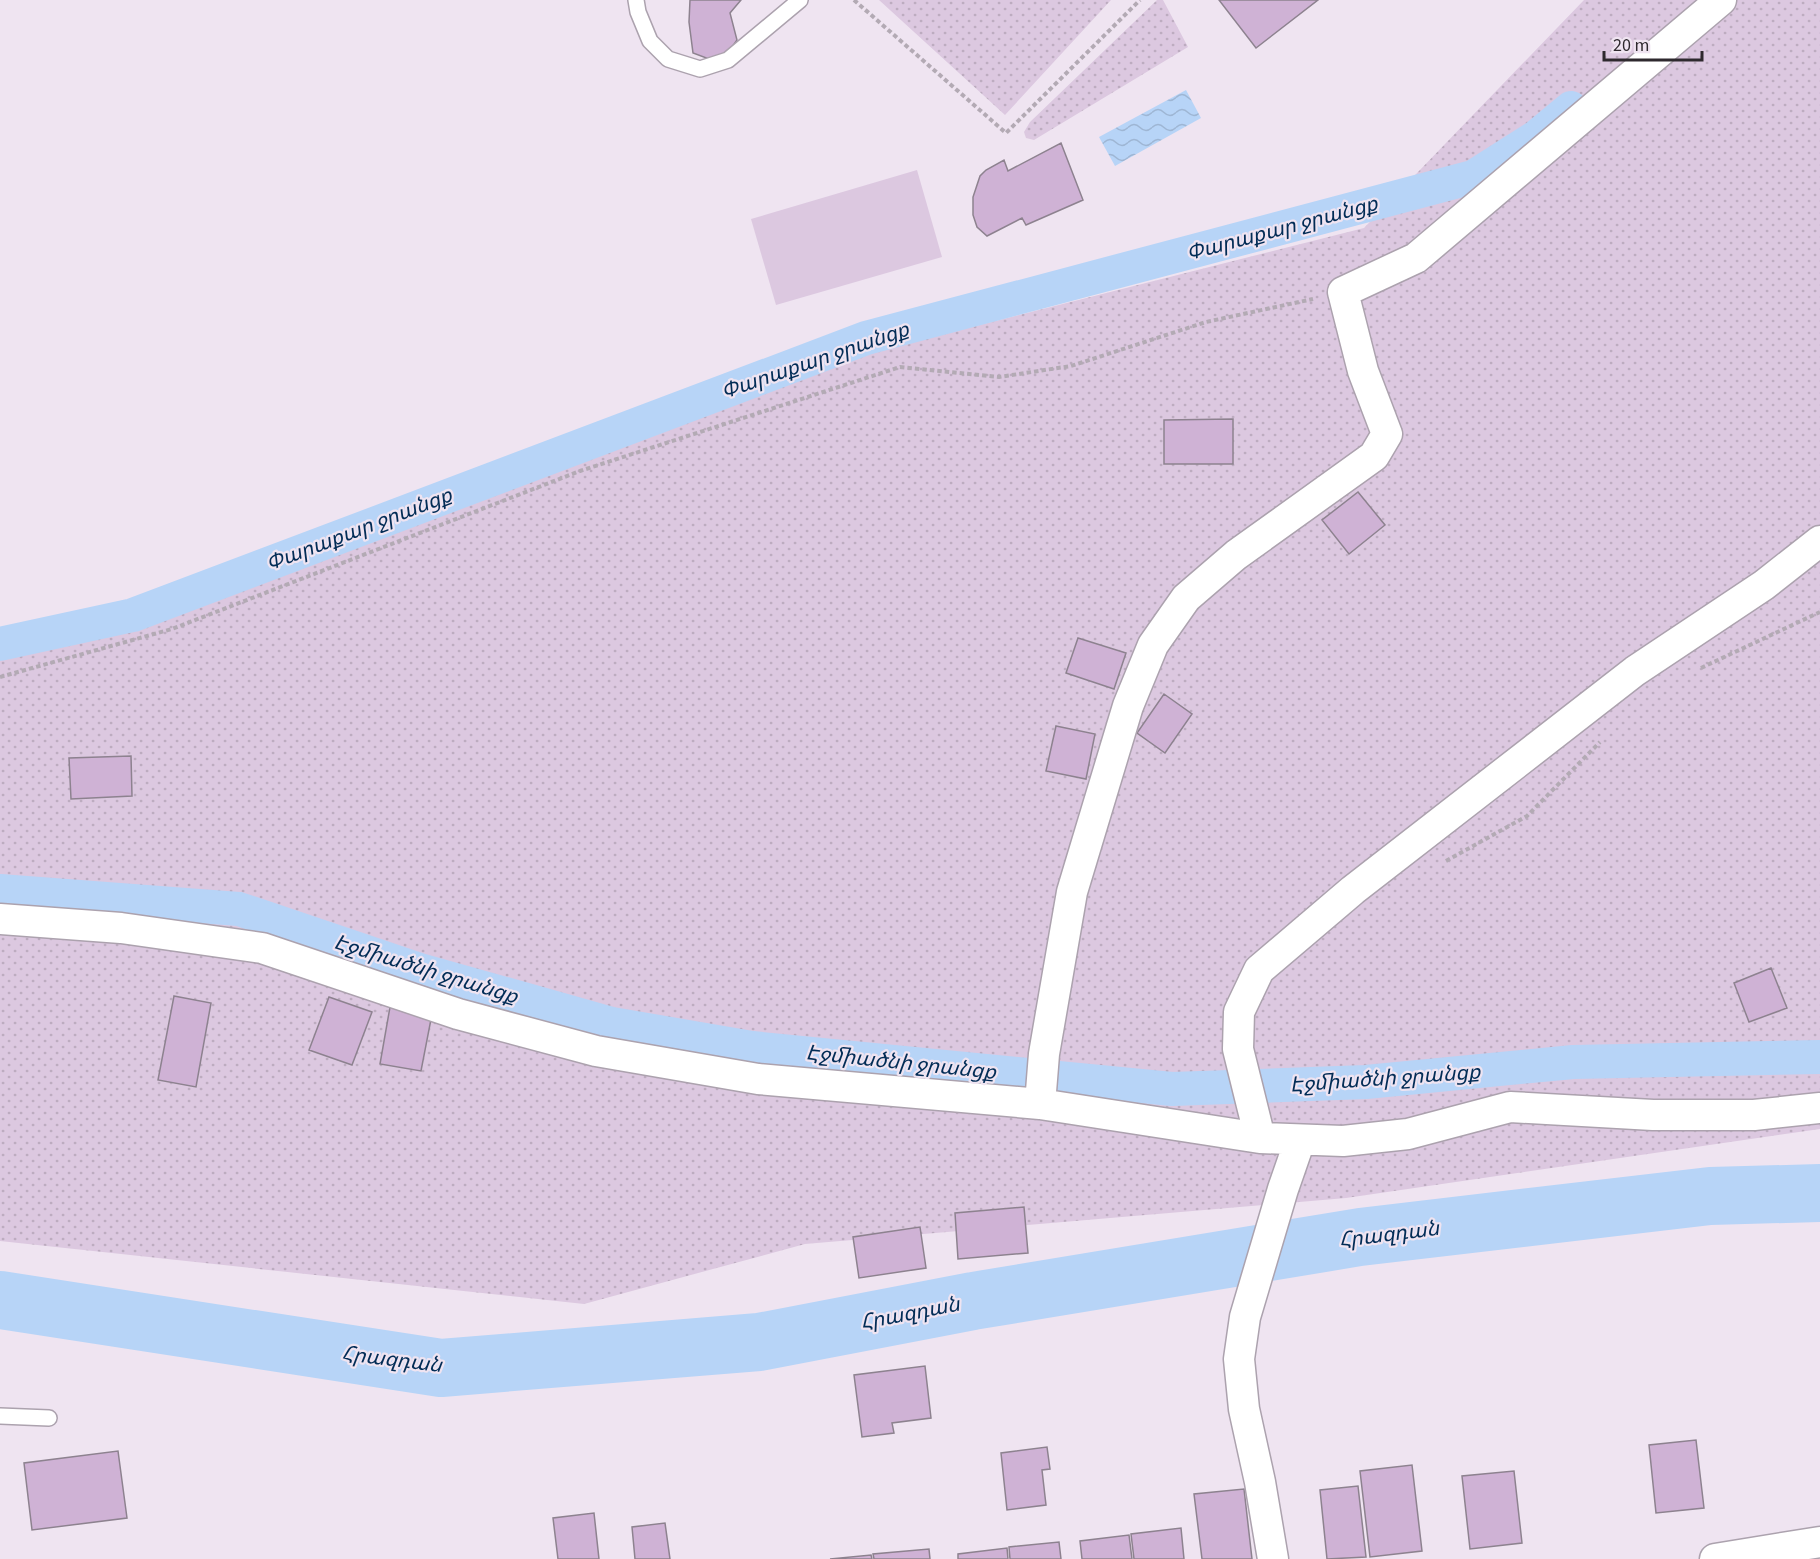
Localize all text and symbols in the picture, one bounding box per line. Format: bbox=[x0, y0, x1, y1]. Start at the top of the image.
scale bar bbox=[1604, 24, 1702, 62]
text: 20 m bbox=[1613, 33, 1649, 58]
water label: Փարաքար ջրանցք bbox=[1183, 188, 1382, 268]
water label: Փարաքար ջրանցք bbox=[717, 313, 914, 406]
water label: Փարաքար ջրանցք bbox=[262, 479, 458, 578]
water label: Էջմիածնի ջրանցք bbox=[330, 927, 523, 1012]
water label: Էջմիածնի ջրանցք bbox=[804, 1037, 999, 1087]
water label: Էջմիածնի ջրանցք bbox=[1289, 1056, 1483, 1100]
water label: Հրազդան bbox=[1337, 1213, 1442, 1255]
water label: Հրազդան bbox=[858, 1288, 964, 1337]
water label: Հրազդան bbox=[340, 1338, 445, 1380]

